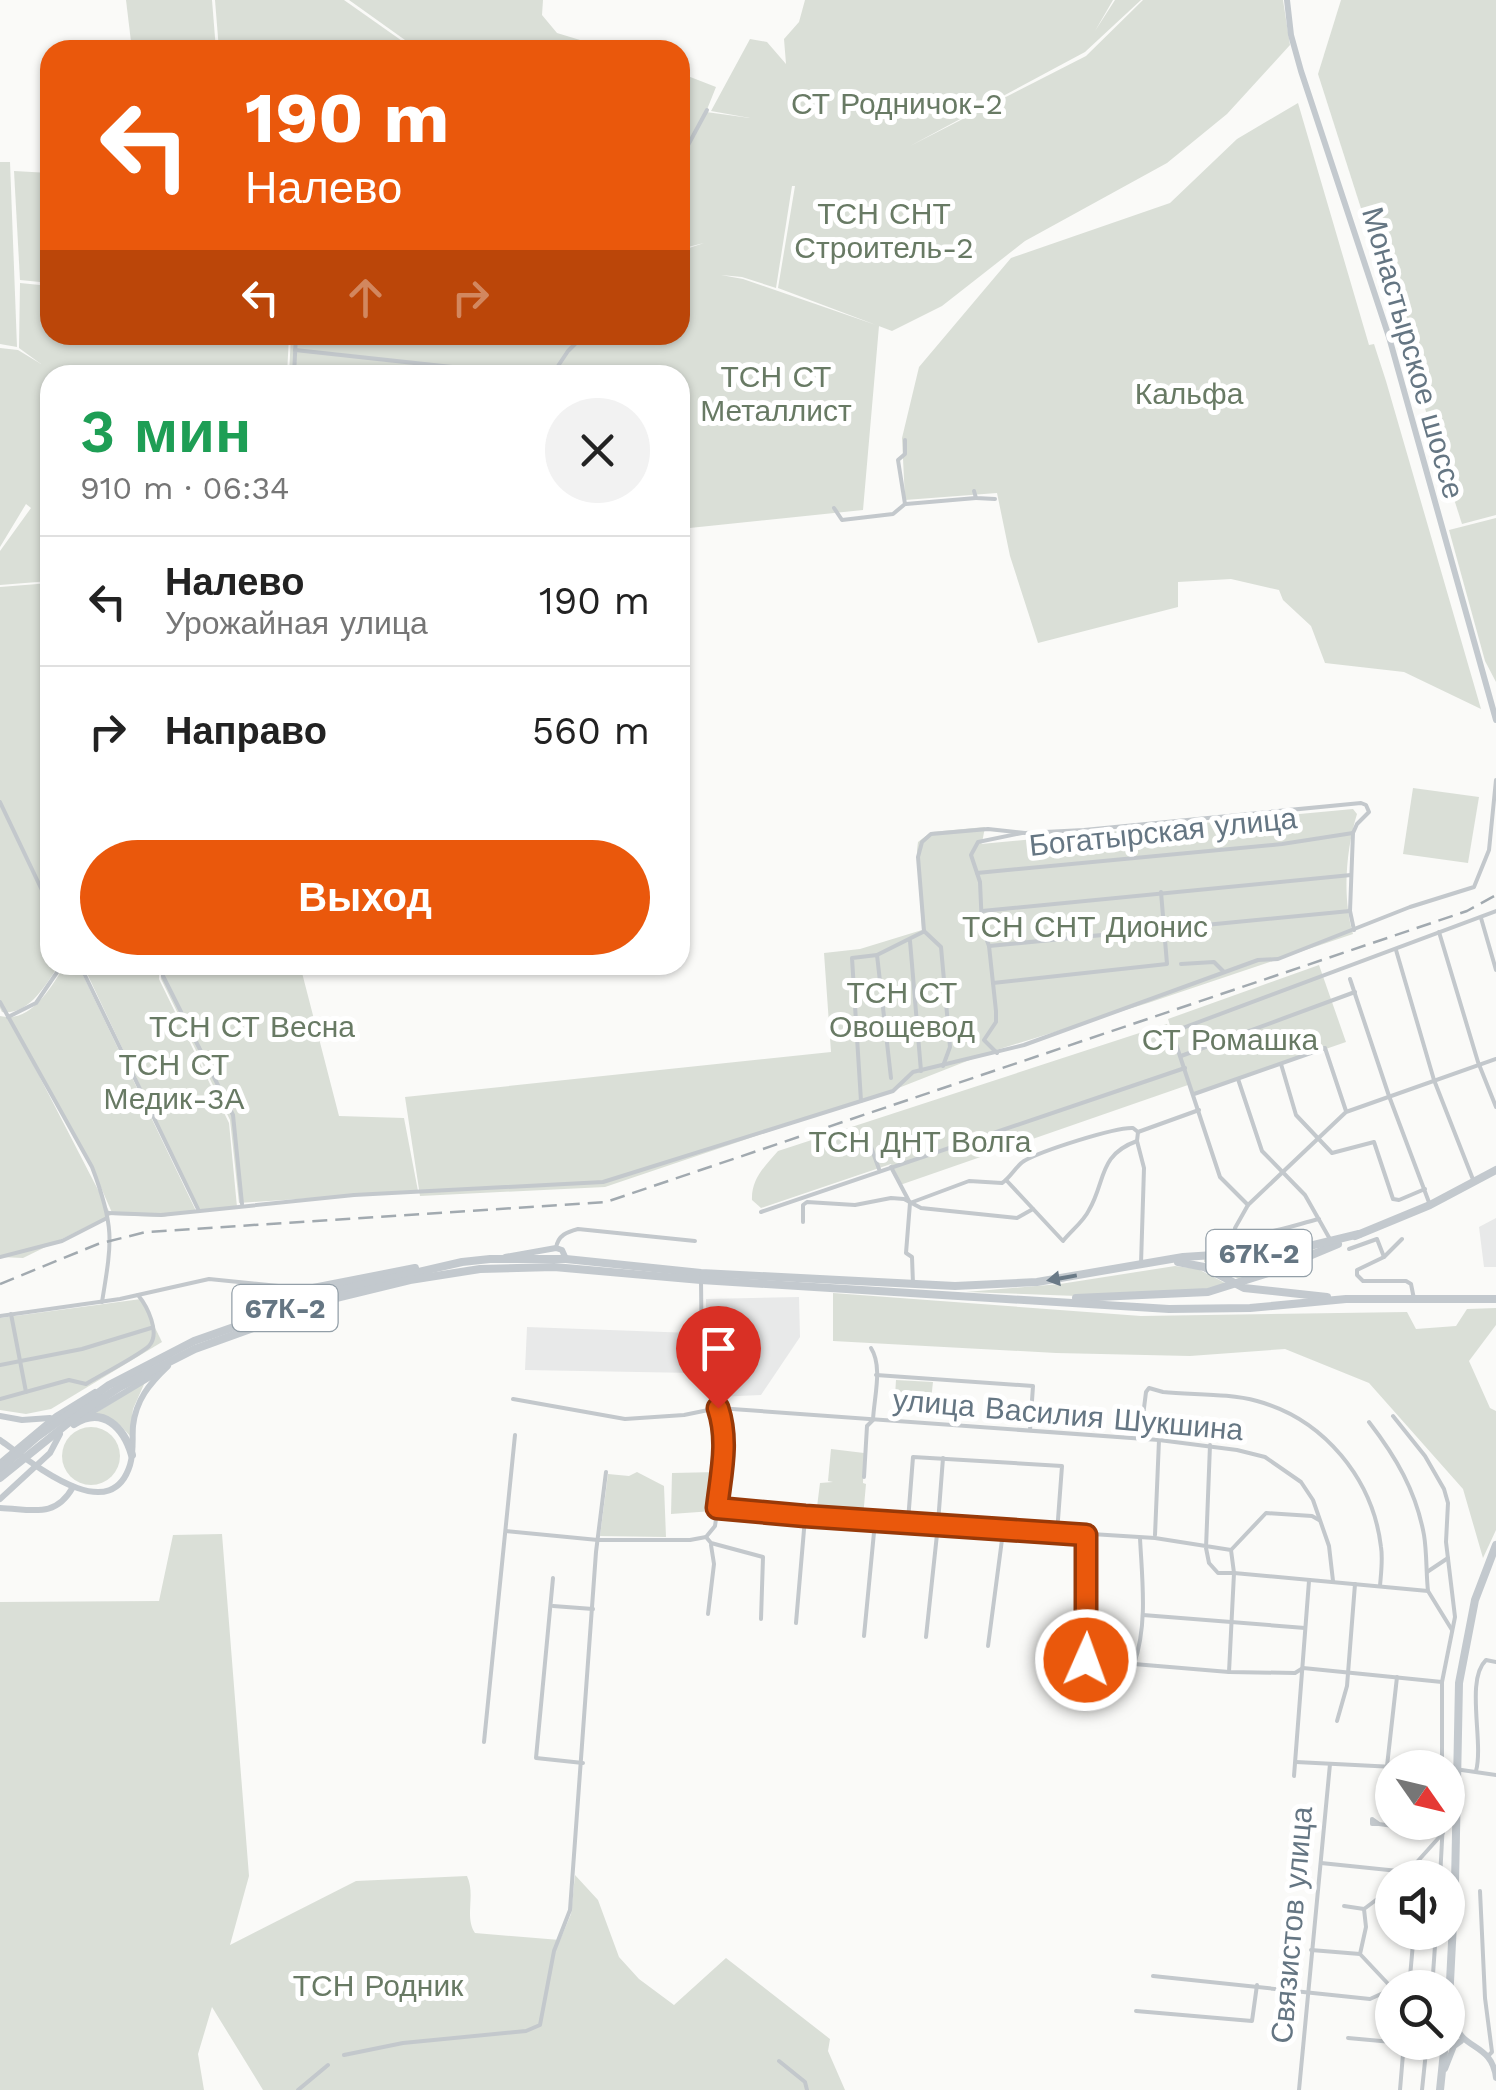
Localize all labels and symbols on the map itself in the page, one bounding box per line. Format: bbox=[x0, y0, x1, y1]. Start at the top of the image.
park label: СТ Родничок-2 bbox=[791, 86, 1003, 121]
park label: ТСН СНТ Строитель-2 bbox=[794, 196, 974, 265]
street label: Монастырское шоссе bbox=[1355, 203, 1472, 503]
park label: ТСН СТ Металлист bbox=[700, 359, 852, 428]
park label: Кальфа bbox=[1135, 376, 1244, 411]
street label: Богатырская улица bbox=[1027, 800, 1299, 863]
park label: ТСН СНТ Дионис bbox=[962, 909, 1208, 944]
park label: ТСН СТ Овощевод bbox=[829, 975, 975, 1044]
park label: ТСН СТ Весна bbox=[149, 1009, 355, 1044]
park label: СТ Ромашка bbox=[1142, 1022, 1319, 1057]
park label: ТСН СТ Медик-3А bbox=[103, 1047, 245, 1116]
park label: ТСН ДНТ Волга bbox=[809, 1124, 1032, 1159]
road number: 67К-2 bbox=[1206, 1230, 1312, 1276]
one-way arrow bbox=[1046, 1271, 1078, 1286]
road number: 67К-2 bbox=[232, 1285, 338, 1331]
pin bbox=[676, 1306, 761, 1409]
street label: улица Василия Шукшина bbox=[891, 1382, 1245, 1447]
position arrow bbox=[1034, 1608, 1138, 1712]
north arrow bbox=[1375, 1750, 1465, 1840]
street label: Связистов улица bbox=[1264, 1805, 1319, 2045]
park label: ТСН Родник bbox=[293, 1968, 464, 2003]

